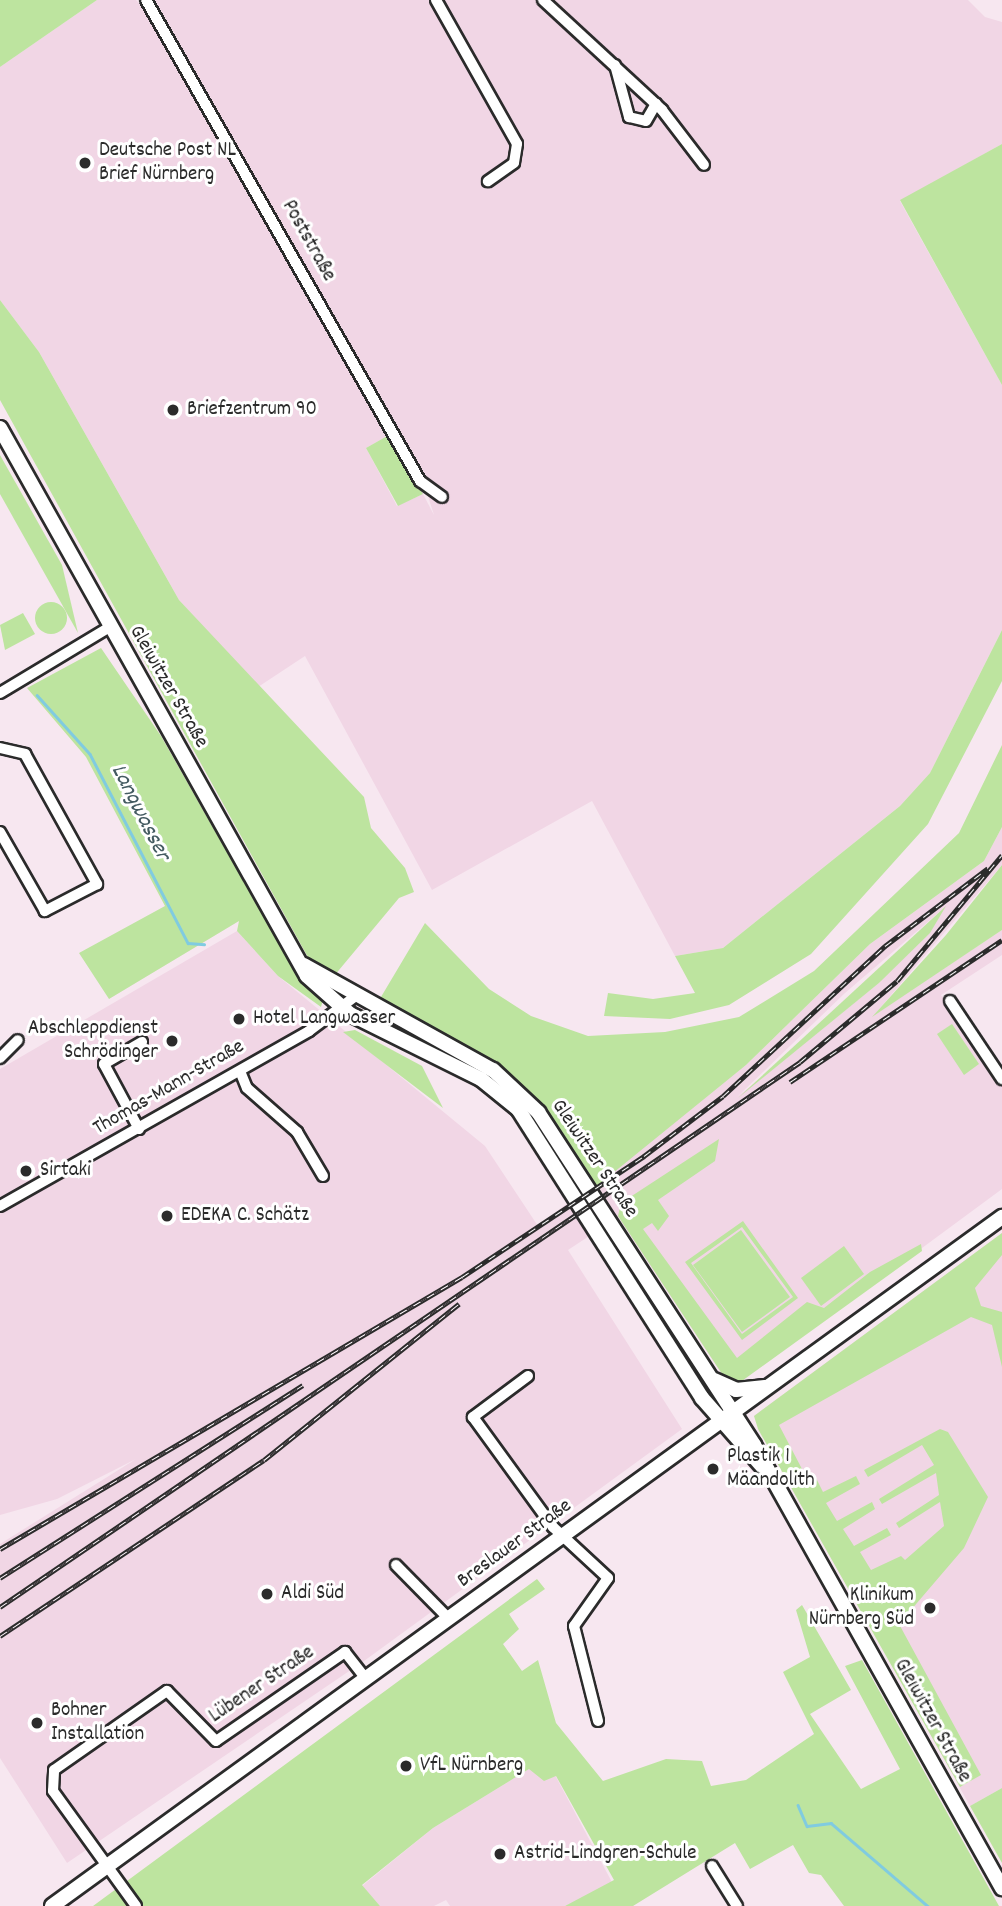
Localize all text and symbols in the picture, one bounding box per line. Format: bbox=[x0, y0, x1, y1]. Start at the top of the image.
place label: Deutsche Post NL Brief Nürnberg bbox=[99, 138, 236, 188]
marker: Deutsche Post NL Brief Nürnberg bbox=[77, 155, 93, 171]
street label: Poststraße bbox=[275, 196, 341, 286]
place label: Briefzentrum 90 bbox=[187, 397, 317, 423]
marker: Briefzentrum 90 bbox=[165, 402, 181, 418]
street label: Gleiwitzer Straße bbox=[123, 621, 213, 753]
water label: Langwasser bbox=[103, 760, 175, 866]
place label: Hotel Langwasser bbox=[253, 1006, 395, 1032]
marker: Hotel Langwasser bbox=[231, 1011, 247, 1027]
place label: Abschleppdienst Schrödinger bbox=[28, 1016, 158, 1066]
marker: Abschleppdienst Schrödinger bbox=[164, 1033, 180, 1049]
street label: Thomas-Mann-Straße bbox=[89, 1035, 249, 1141]
street label: Gleiwitzer Straße bbox=[545, 1095, 643, 1223]
place label: Sirtaki bbox=[40, 1158, 91, 1184]
marker: Sirtaki bbox=[18, 1163, 34, 1179]
place label: EDEKA C. Schätz bbox=[181, 1203, 309, 1229]
marker: EDEKA C. Schätz bbox=[159, 1208, 175, 1224]
place label: Plastik 1 Mäandolith bbox=[727, 1444, 815, 1494]
marker: Plastik 1 Mäandolith bbox=[705, 1461, 721, 1477]
street label: Breslauer Straße bbox=[453, 1494, 577, 1594]
place label: Aldi Süd bbox=[281, 1581, 344, 1607]
place label: Klinikum Nürnberg Süd bbox=[809, 1583, 914, 1633]
marker: Aldi Süd bbox=[259, 1586, 275, 1602]
marker: Klinikum Nürnberg Süd bbox=[920, 1598, 940, 1618]
street label: Lübener Straße bbox=[205, 1641, 319, 1729]
street label: Gleiwitzer Straße bbox=[888, 1655, 976, 1787]
place label: Bohner Installation bbox=[51, 1698, 144, 1748]
marker: Bohner Installation bbox=[29, 1715, 45, 1731]
place label: VfL Nürnberg bbox=[420, 1753, 523, 1779]
marker: VfL Nürnberg bbox=[398, 1758, 414, 1774]
place label: Astrid-Lindgren-Schule bbox=[514, 1841, 696, 1867]
marker: Astrid-Lindgren-Schule bbox=[492, 1846, 508, 1862]

